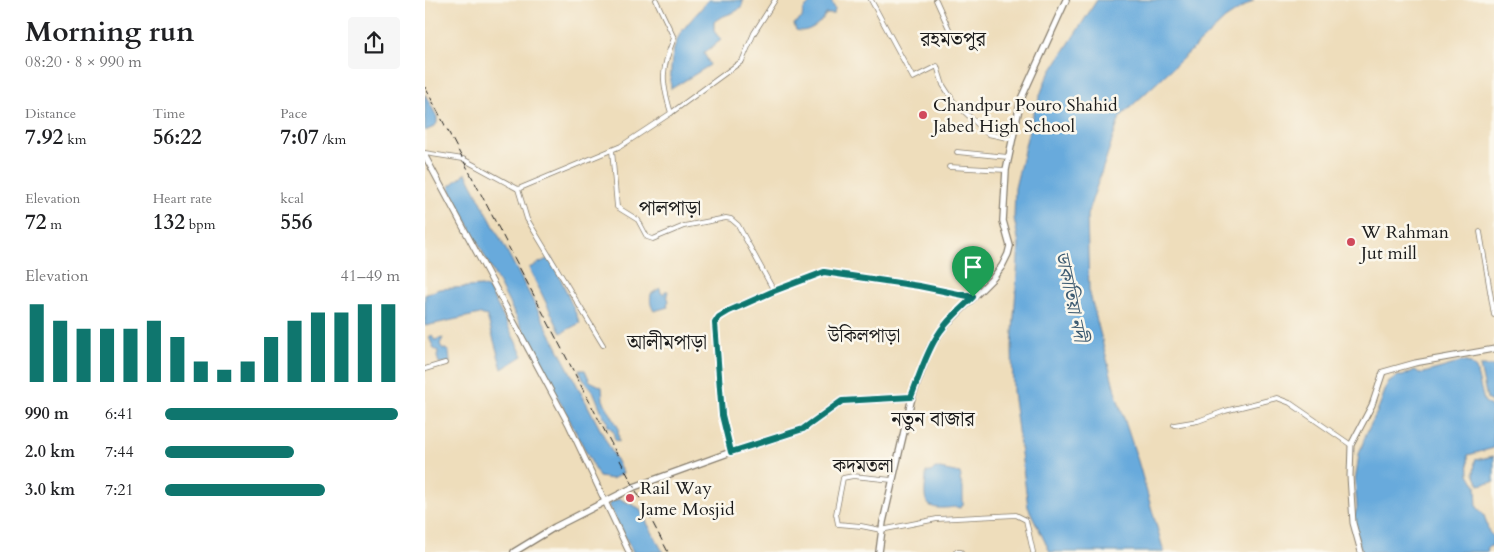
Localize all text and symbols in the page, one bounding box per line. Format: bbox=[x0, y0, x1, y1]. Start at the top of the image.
text: Morning run bbox=[25, 13, 194, 51]
button: share bbox=[348, 17, 400, 69]
district label: রহমতপুর bbox=[919, 26, 987, 53]
text: 08:20 · 8 × 990 m bbox=[25, 51, 142, 73]
place label: Chandpur Pouro Shahid Jabed High School bbox=[930, 93, 1118, 139]
text: Distance bbox=[25, 104, 76, 123]
text: Time bbox=[153, 104, 185, 123]
text: Pace bbox=[280, 104, 307, 123]
marker: Chandpur Pouro Shahid Jabed High School bbox=[917, 109, 929, 121]
text: 7.92 bbox=[25, 123, 63, 152]
text: 56:22 bbox=[153, 123, 202, 152]
text: 7:07 bbox=[280, 123, 319, 152]
text: km bbox=[63, 130, 86, 149]
text: /km bbox=[319, 130, 346, 149]
text: Elevation bbox=[25, 189, 81, 208]
text: Heart rate bbox=[153, 189, 212, 208]
text: kcal bbox=[280, 189, 304, 208]
district label: পালপাড়া bbox=[639, 195, 701, 222]
text: 72 bbox=[25, 208, 47, 237]
text: 132 bbox=[153, 208, 185, 237]
text: 556 bbox=[280, 208, 313, 237]
text: m bbox=[47, 215, 62, 234]
text: bpm bbox=[185, 215, 216, 234]
place label: W Rahman Jut mill bbox=[1358, 220, 1450, 266]
marker: W Rahman Jut mill bbox=[1345, 236, 1357, 248]
pin bbox=[952, 246, 994, 297]
water label: ডাকাতিয়া নদী bbox=[1049, 249, 1094, 346]
icon: arrive bbox=[959, 253, 987, 281]
text: Elevation bbox=[25, 265, 89, 287]
text: 41–49 m bbox=[341, 265, 400, 287]
district label: উকিলপাড়া bbox=[827, 323, 900, 349]
district label: আলীমপাড়া bbox=[626, 329, 707, 356]
text: 990 m bbox=[25, 403, 69, 425]
text: 6:41 bbox=[105, 403, 134, 425]
district label: নতুন বাজার bbox=[890, 406, 976, 433]
text: 2.0 km bbox=[25, 441, 75, 463]
text: 7:44 bbox=[105, 441, 134, 463]
district label: কদমতলা bbox=[832, 453, 893, 479]
place label: Rail Way Jame Mosjid bbox=[637, 476, 735, 522]
text: 3.0 km bbox=[25, 479, 75, 501]
text: 7:21 bbox=[105, 479, 134, 501]
marker: Rail Way Jame Mosjid bbox=[624, 492, 636, 504]

